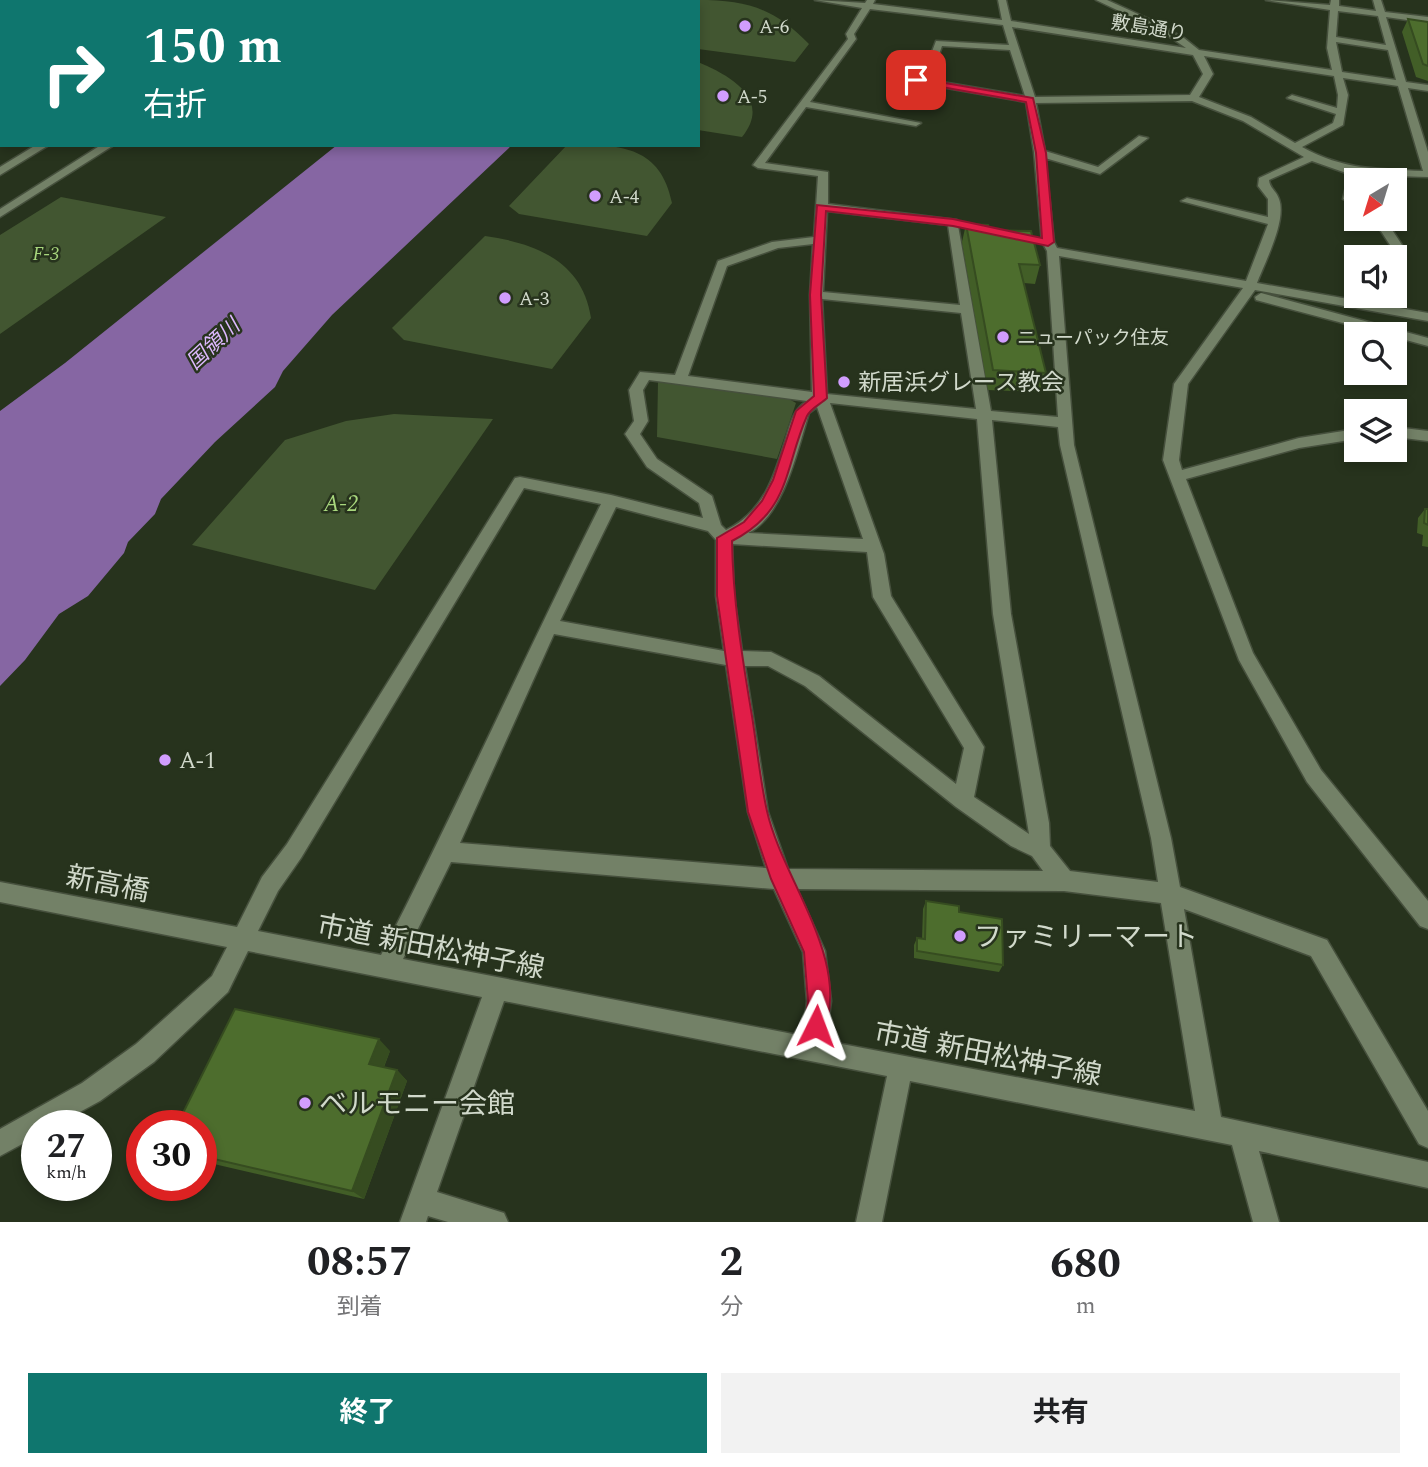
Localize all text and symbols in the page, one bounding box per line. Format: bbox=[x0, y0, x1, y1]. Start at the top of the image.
street label: 敷島通り bbox=[1109, 8, 1189, 49]
text: 150 m bbox=[143, 10, 282, 85]
place label: A-6 bbox=[759, 13, 789, 42]
marker: A-6 bbox=[737, 18, 753, 34]
icon: right bbox=[28, 28, 119, 119]
pin bbox=[886, 50, 946, 110]
icon: arrive bbox=[897, 61, 935, 99]
text: 右折 bbox=[143, 81, 207, 130]
place label: A-5 bbox=[737, 83, 767, 112]
marker: A-5 bbox=[715, 88, 731, 104]
north arrow bbox=[1344, 168, 1407, 231]
map controls bbox=[1344, 168, 1407, 462]
place label: A-4 bbox=[609, 183, 640, 212]
marker: A-4 bbox=[587, 188, 603, 204]
park label: F-3 bbox=[32, 240, 60, 269]
button: sound bbox=[1344, 245, 1407, 308]
place label: A-3 bbox=[519, 285, 550, 314]
marker: A-3 bbox=[497, 290, 513, 306]
water label: 国領川 bbox=[180, 310, 249, 378]
button: search bbox=[1344, 322, 1407, 385]
place label: ニューパック住友 bbox=[1017, 324, 1169, 353]
marker: ニューパック住友 bbox=[995, 329, 1011, 345]
place label: 新居浜グレース教会 bbox=[858, 366, 1064, 401]
marker: 新居浜グレース教会 bbox=[836, 374, 852, 390]
button: layers bbox=[1344, 399, 1407, 462]
park label: A-2 bbox=[322, 487, 359, 522]
place label: A-1 bbox=[179, 744, 216, 779]
marker: A-1 bbox=[157, 752, 173, 768]
street label: 新高橋 bbox=[62, 855, 153, 914]
street label: 市道 新田松神子線 bbox=[313, 904, 548, 991]
place label: ファミリーマート bbox=[974, 916, 1198, 959]
marker: ファミリーマート bbox=[952, 928, 968, 944]
position arrow bbox=[779, 989, 853, 1063]
street label: 市道 新田松神子線 bbox=[870, 1011, 1105, 1098]
place label: ベルモニー会館 bbox=[319, 1083, 515, 1126]
marker: ベルモニー会館 bbox=[297, 1095, 313, 1111]
speed limit sign: 30 bbox=[126, 1110, 217, 1201]
text: 27 bbox=[47, 1120, 86, 1173]
text: km/h bbox=[46, 1159, 87, 1186]
text: 08:57 bbox=[307, 1231, 413, 1294]
text: 2 bbox=[720, 1231, 743, 1294]
text: 680 bbox=[1050, 1233, 1121, 1296]
text: m bbox=[1076, 1289, 1095, 1324]
text: 到着 bbox=[337, 1290, 383, 1325]
text: 分 bbox=[720, 1290, 743, 1325]
button: 終了 bbox=[28, 1373, 707, 1453]
button: 共有 bbox=[721, 1373, 1400, 1453]

